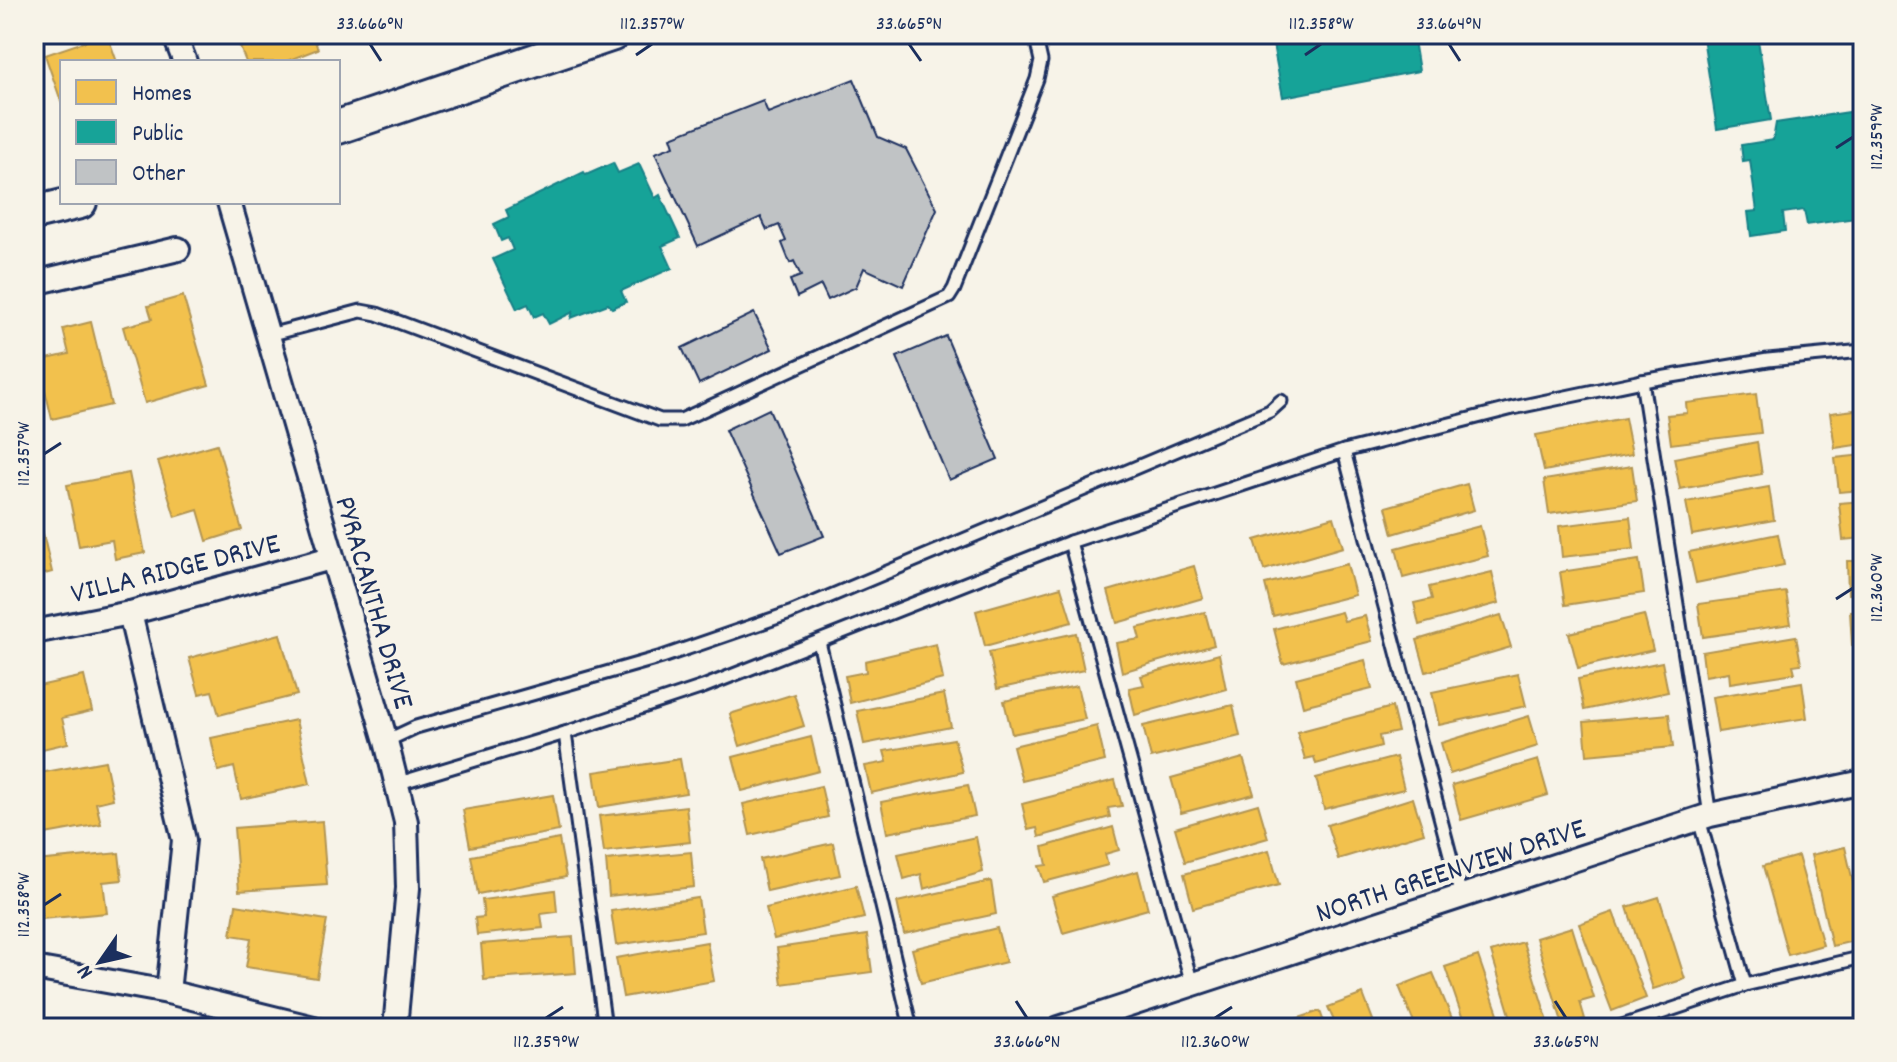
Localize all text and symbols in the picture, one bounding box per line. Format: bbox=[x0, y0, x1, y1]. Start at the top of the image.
text: 33.666°N bbox=[337, 11, 403, 39]
text: 112.357°W bbox=[620, 11, 685, 39]
text: 33.665°N bbox=[876, 11, 942, 39]
text: 112.358°W bbox=[1289, 11, 1354, 39]
text: 33.664°N bbox=[1416, 11, 1482, 39]
legend bbox=[60, 60, 340, 204]
text: Homes bbox=[132, 78, 192, 112]
text: 112.359°W bbox=[1864, 103, 1892, 170]
text: Public bbox=[132, 118, 183, 152]
text: Other bbox=[132, 158, 185, 192]
text: 112.357°W bbox=[11, 421, 39, 486]
street label: PYRACANTHA DRIVE bbox=[321, 492, 423, 715]
street label: VILLA RIDGE DRIVE bbox=[67, 525, 285, 618]
text: 112.360°W bbox=[1864, 553, 1892, 622]
street label: NORTH GREENVIEW DRIVE bbox=[1311, 809, 1592, 937]
text: 112.358°W bbox=[11, 872, 39, 937]
north arrow bbox=[60, 922, 140, 1002]
text: N bbox=[70, 958, 102, 984]
text: 112.359°W bbox=[513, 1029, 580, 1057]
text: 33.666°N bbox=[994, 1029, 1060, 1057]
text: 112.360°W bbox=[1181, 1029, 1250, 1057]
text: 33.665°N bbox=[1533, 1029, 1599, 1057]

